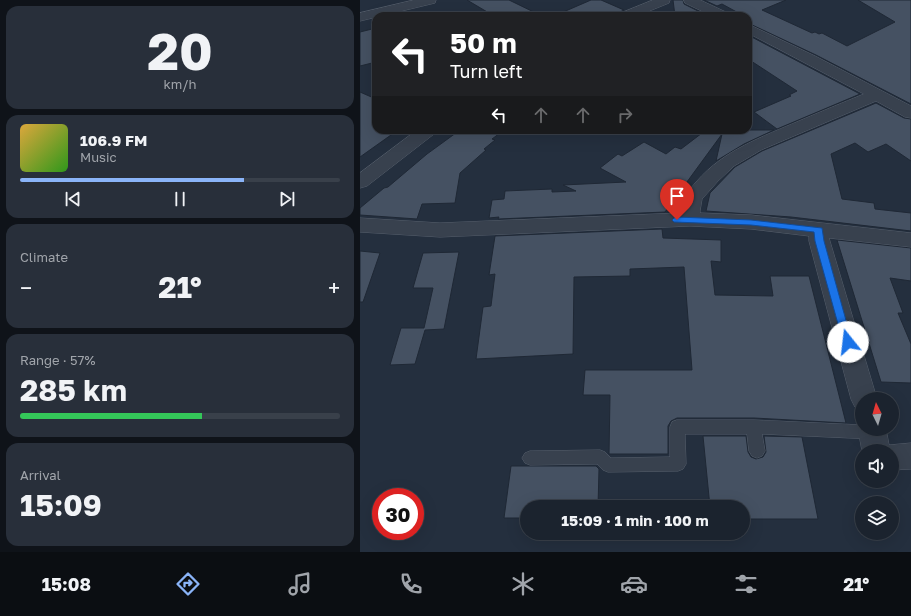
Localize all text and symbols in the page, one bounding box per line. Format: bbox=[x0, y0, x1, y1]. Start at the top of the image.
text: 20 bbox=[147, 19, 213, 81]
text: 50 m bbox=[450, 26, 517, 59]
icon: left bbox=[384, 28, 436, 80]
text: Turn left bbox=[450, 60, 523, 82]
text: km/h bbox=[163, 76, 197, 92]
icon: left bbox=[488, 104, 510, 126]
icon: ahead bbox=[530, 104, 552, 126]
icon: ahead bbox=[572, 104, 594, 126]
icon: right bbox=[614, 104, 636, 126]
text: 106.9 FM bbox=[80, 131, 147, 149]
text: Music bbox=[80, 149, 117, 165]
pin bbox=[660, 179, 694, 220]
icon: arrive bbox=[666, 185, 688, 207]
icon: previous bbox=[62, 188, 84, 210]
icon: pause bbox=[169, 188, 191, 210]
icon: next bbox=[276, 188, 298, 210]
text: Climate bbox=[20, 249, 68, 265]
text: 21° bbox=[158, 269, 202, 305]
text: − bbox=[20, 274, 32, 301]
text: + bbox=[328, 274, 340, 301]
position arrow bbox=[827, 321, 869, 363]
text: Range · 57% bbox=[20, 352, 95, 368]
text: 285 km bbox=[20, 372, 127, 408]
north arrow bbox=[855, 392, 899, 436]
map controls bbox=[855, 392, 899, 540]
button: sound bbox=[855, 444, 899, 488]
text: Arrival bbox=[20, 467, 61, 483]
text: 15:09 bbox=[20, 487, 102, 523]
speed limit sign: 30 bbox=[372, 488, 424, 540]
button: layers bbox=[855, 496, 899, 540]
text: 15:09 · 1 min · 100 m bbox=[561, 511, 709, 529]
icon: directions bbox=[174, 570, 202, 598]
icon: music bbox=[286, 570, 314, 598]
icon: phone bbox=[397, 570, 425, 598]
icon: climate bbox=[509, 570, 537, 598]
icon: car bbox=[620, 570, 648, 598]
icon: filters bbox=[732, 570, 760, 598]
text: 15:08 bbox=[42, 573, 91, 595]
text: 21° bbox=[843, 573, 869, 595]

